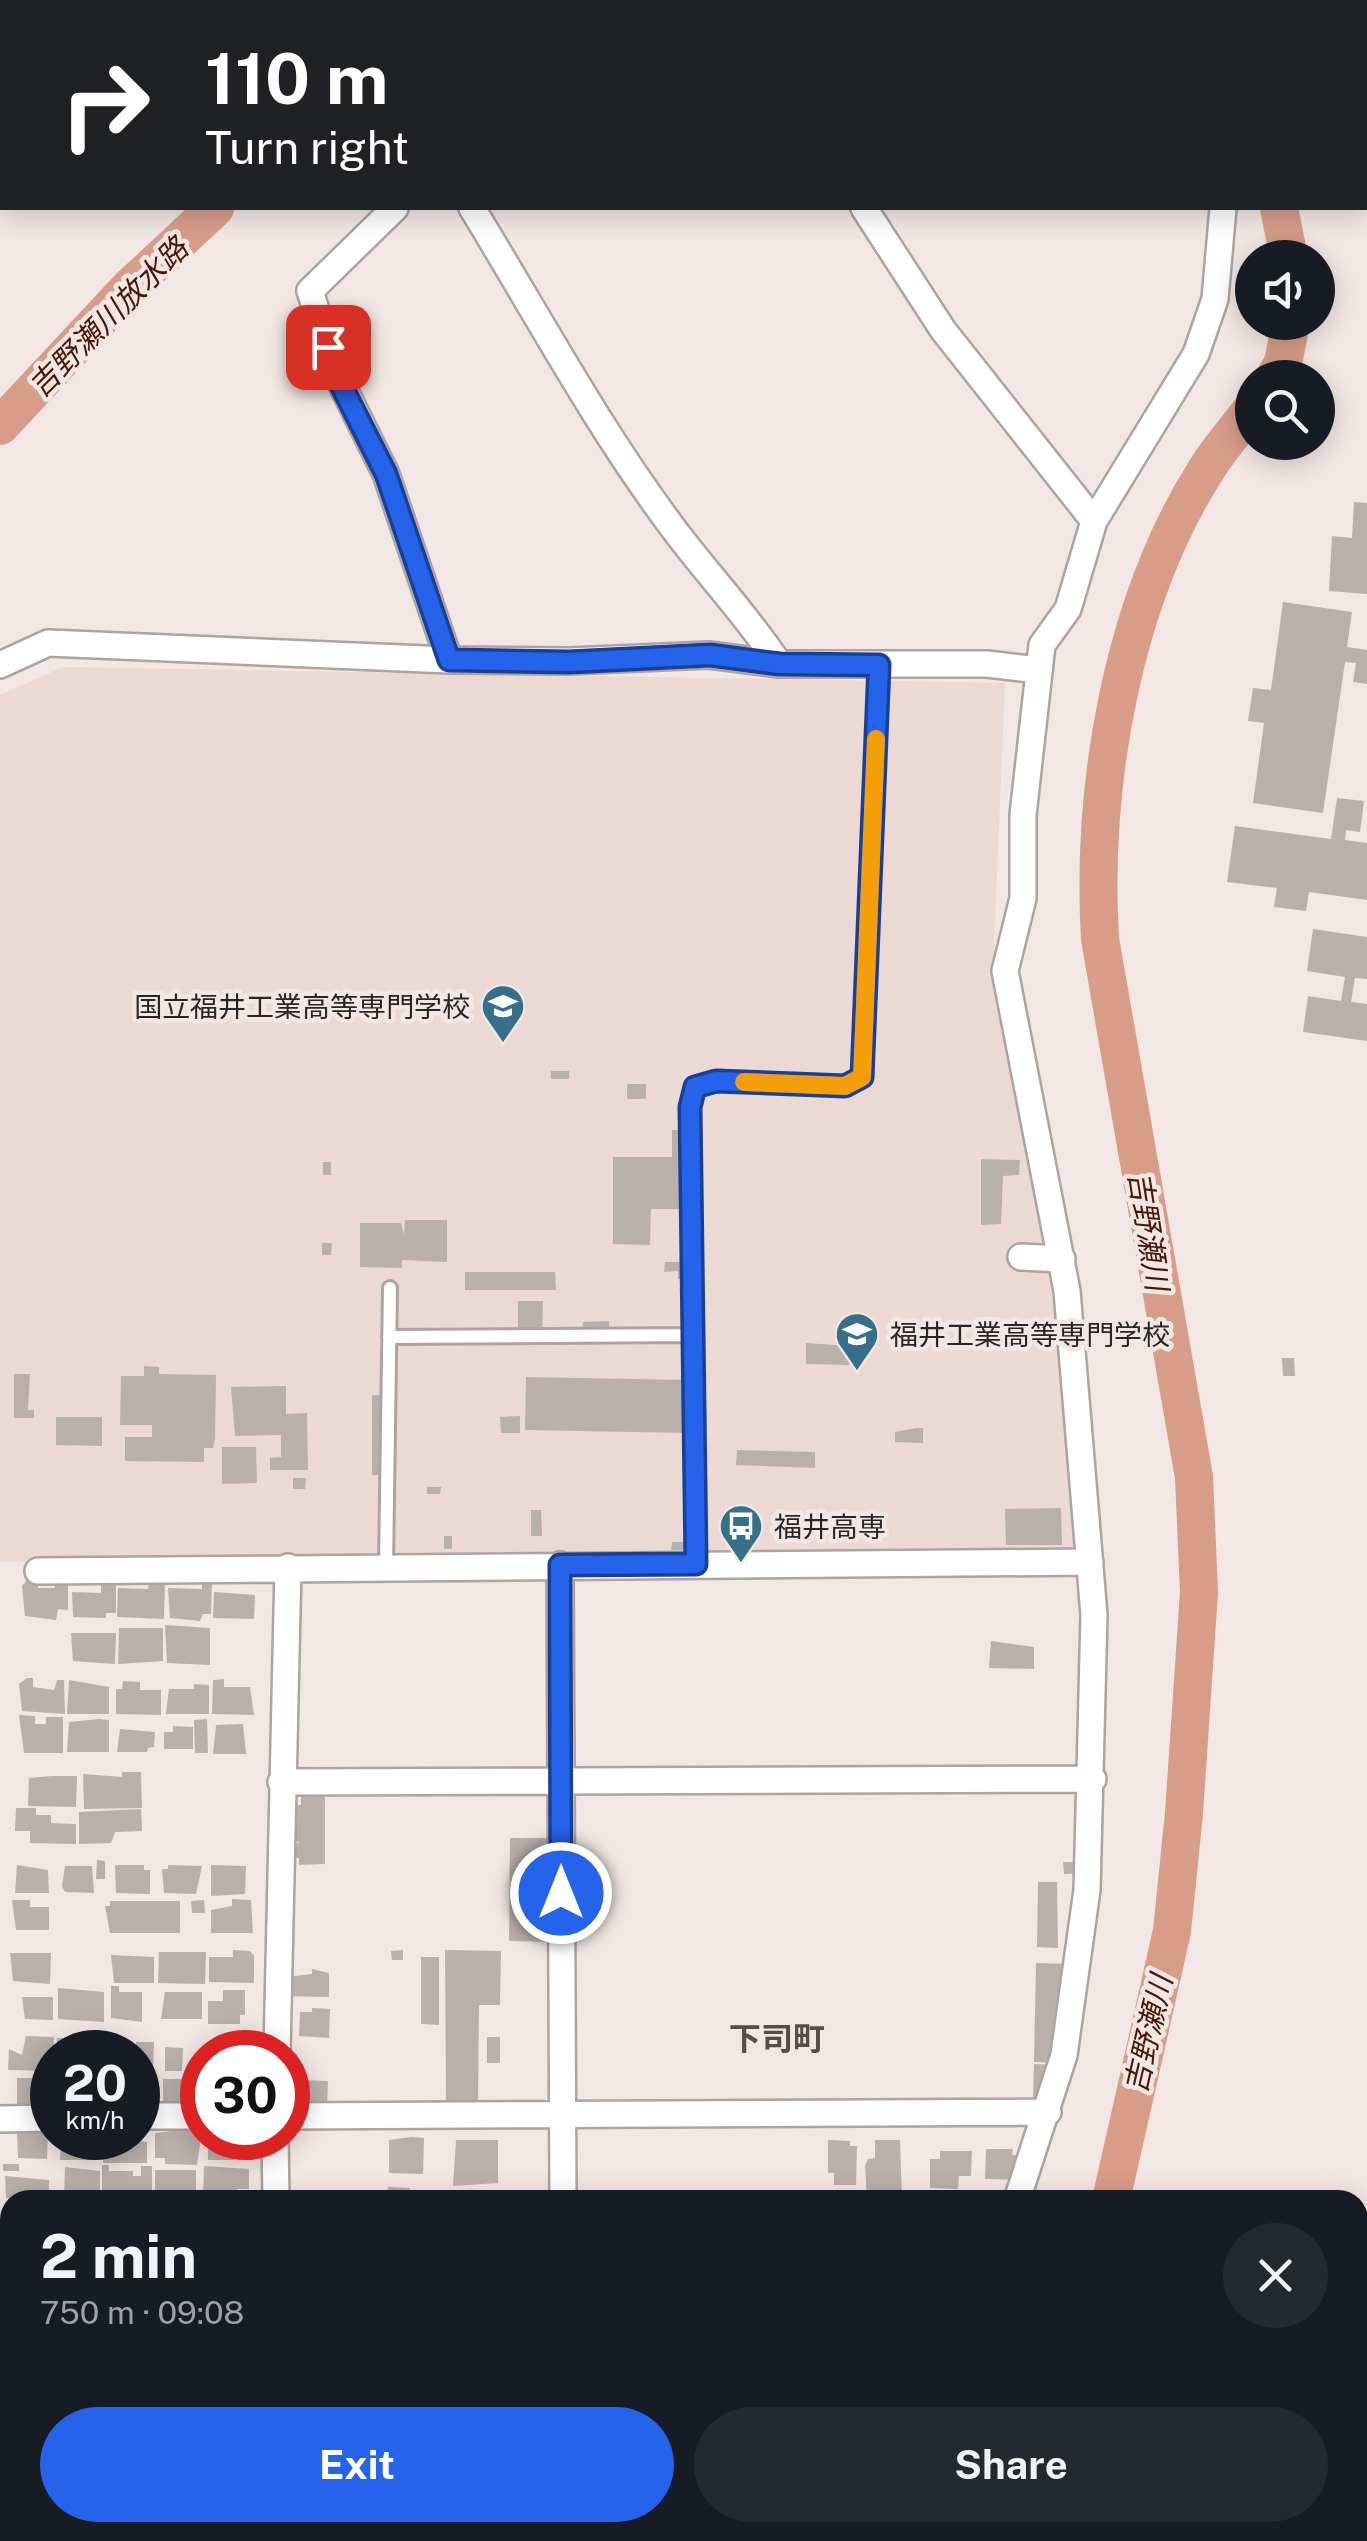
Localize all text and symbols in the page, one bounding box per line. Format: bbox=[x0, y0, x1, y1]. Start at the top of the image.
text: 110 m bbox=[205, 37, 389, 120]
icon: right bbox=[40, 40, 170, 170]
text: Turn right bbox=[205, 121, 409, 174]
water label: 吉野瀬川放水路 bbox=[21, 228, 197, 404]
map controls bbox=[1235, 240, 1335, 460]
button: sound bbox=[1235, 240, 1335, 340]
pin bbox=[286, 305, 371, 390]
icon: arrive bbox=[301, 320, 356, 375]
button: search bbox=[1235, 360, 1335, 460]
school or university icon: 国立福井工業高等専門学校 bbox=[480, 983, 526, 1044]
place label: 国立福井工業高等専門学校 bbox=[134, 990, 470, 1023]
water label: 吉野瀬川 bbox=[1122, 1169, 1177, 1296]
school or university icon: 福井工業高等専門学校 bbox=[834, 1311, 880, 1372]
place label: 福井工業高等専門学校 bbox=[890, 1318, 1170, 1351]
bus stop icon: 福井高専 bbox=[718, 1503, 764, 1564]
place label: 福井高専 bbox=[774, 1510, 886, 1543]
position arrow bbox=[509, 1841, 613, 1945]
water label: 吉野瀬川 bbox=[1117, 1969, 1180, 2097]
district label: 下司町 bbox=[729, 2020, 825, 2057]
speed limit sign: 30 bbox=[180, 2030, 310, 2160]
text: 20 bbox=[63, 2053, 127, 2112]
text: km/h bbox=[66, 2105, 124, 2135]
text: 2 min bbox=[40, 2221, 197, 2292]
button: close bbox=[1223, 2223, 1328, 2328]
text: 750 m · 09:08 bbox=[40, 2294, 244, 2331]
button: Exit bbox=[40, 2407, 674, 2522]
button: Share bbox=[694, 2407, 1328, 2522]

